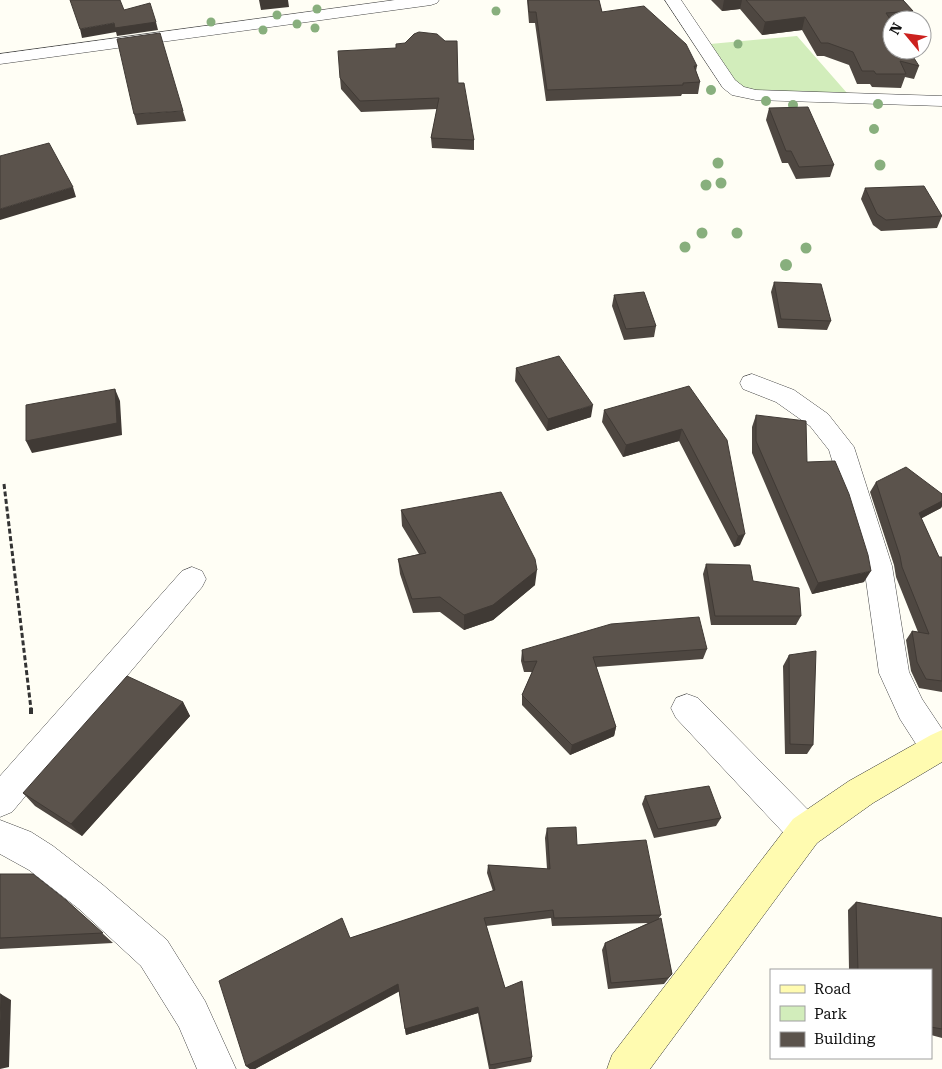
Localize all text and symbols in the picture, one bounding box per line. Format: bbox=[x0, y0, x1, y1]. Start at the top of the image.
north arrow bbox=[882, 10, 932, 60]
text: N bbox=[886, 20, 905, 37]
legend bbox=[770, 969, 932, 1059]
text: Road bbox=[814, 980, 851, 998]
text: Park bbox=[814, 1005, 848, 1023]
text: Building bbox=[814, 1030, 876, 1048]

